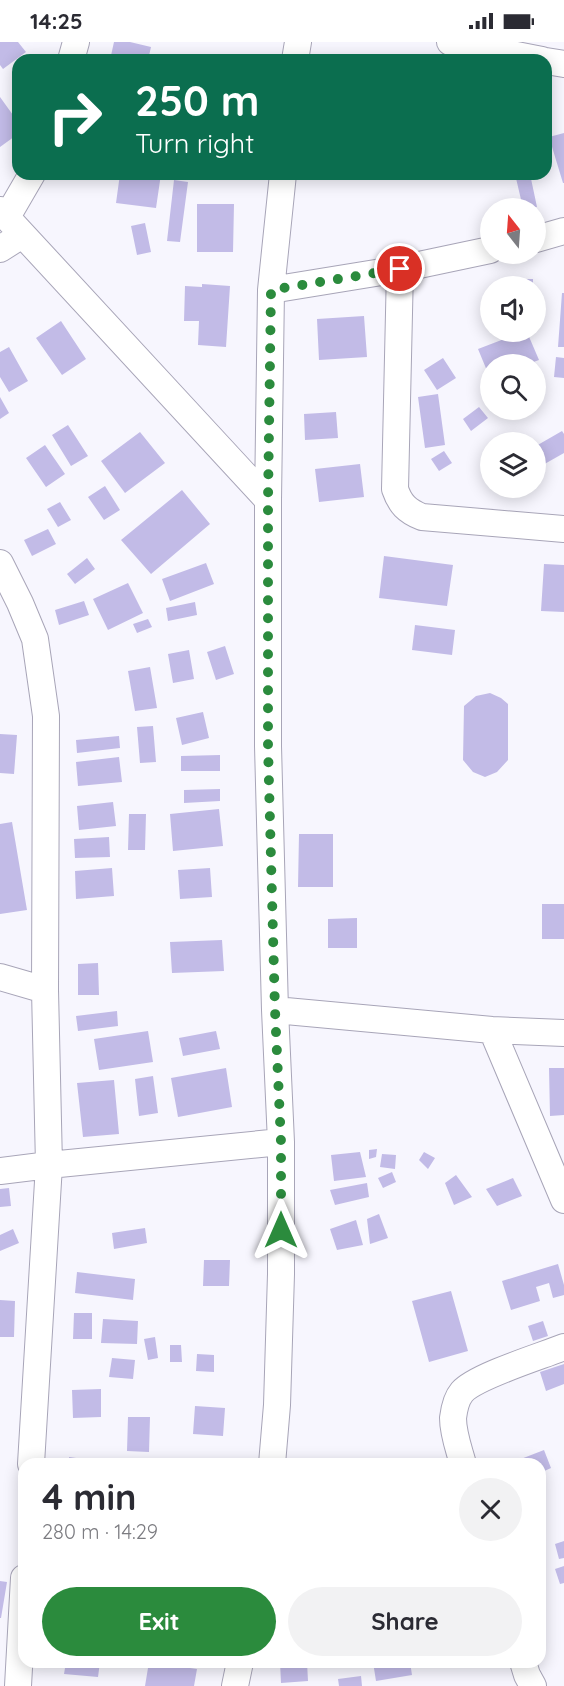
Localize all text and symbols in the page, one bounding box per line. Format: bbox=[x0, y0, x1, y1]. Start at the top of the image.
text: 14:25 bbox=[30, 7, 83, 35]
text: 250 m bbox=[135, 74, 259, 127]
icon: right bbox=[36, 78, 114, 156]
text: Turn right bbox=[135, 126, 254, 160]
north arrow bbox=[480, 198, 546, 264]
map controls bbox=[480, 198, 546, 498]
pin bbox=[374, 243, 425, 294]
icon: arrive bbox=[383, 252, 416, 285]
button: sound bbox=[480, 276, 546, 342]
button: search bbox=[480, 354, 546, 420]
button: layers bbox=[480, 432, 546, 498]
position arrow bbox=[249, 1198, 313, 1262]
text: 4 min bbox=[42, 1474, 136, 1519]
button: close bbox=[459, 1478, 522, 1541]
text: 280 m · 14:29 bbox=[42, 1519, 158, 1544]
button: Exit bbox=[42, 1587, 276, 1656]
button: Share bbox=[288, 1587, 522, 1656]

